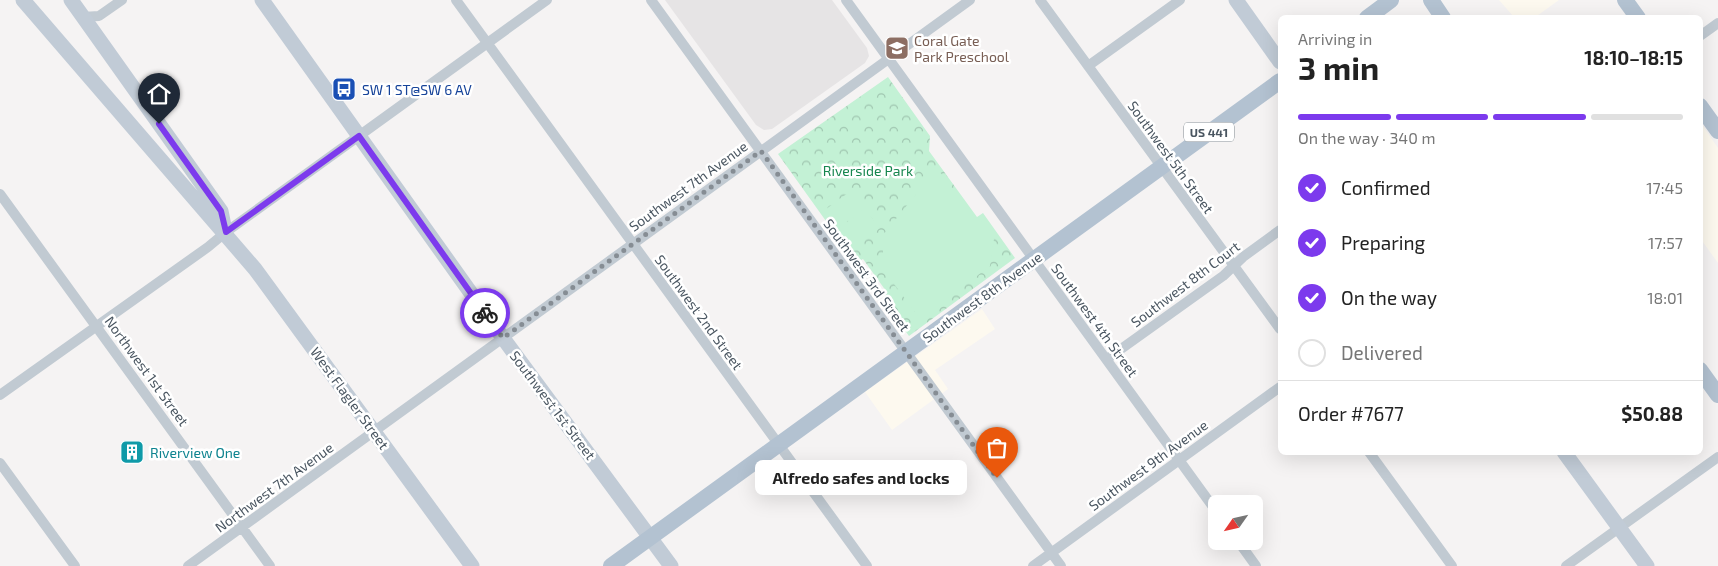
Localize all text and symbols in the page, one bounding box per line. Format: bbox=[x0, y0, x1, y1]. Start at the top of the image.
text: Arriving in bbox=[1298, 29, 1372, 48]
place label: Coral Gate Park Preschool bbox=[914, 32, 1010, 65]
school or university icon: Coral Gate Park Preschool bbox=[884, 35, 910, 61]
text: 18:10–18:15 bbox=[1584, 46, 1683, 69]
text: 3 min bbox=[1298, 48, 1379, 86]
pin bbox=[138, 73, 180, 124]
bus stop icon: SW 1 ST@SW 6 AV bbox=[331, 76, 357, 102]
icon: home bbox=[145, 80, 173, 108]
place label: SW 1 ST@SW 6 AV bbox=[362, 81, 472, 98]
street label: Southwest 5th Street bbox=[1124, 97, 1218, 217]
road number: US 441 bbox=[1184, 122, 1234, 142]
text: On the way · 340 m bbox=[1298, 128, 1435, 147]
street label: Southwest 7th Avenue bbox=[625, 137, 751, 235]
park label: Riverside Park bbox=[823, 162, 913, 179]
icon: check bbox=[1298, 174, 1326, 202]
text: Confirmed bbox=[1341, 176, 1431, 199]
text: 17:45 bbox=[1646, 178, 1683, 197]
street label: Southwest 3rd Street bbox=[820, 215, 914, 335]
icon: check bbox=[1298, 229, 1326, 257]
text: Preparing bbox=[1341, 231, 1425, 254]
text: 17:57 bbox=[1648, 233, 1683, 252]
street label: Southwest 8th Court bbox=[1127, 238, 1243, 330]
street label: Southwest 8th Avenue bbox=[919, 248, 1045, 346]
street label: Southwest 2nd Street bbox=[652, 251, 746, 373]
street label: Southwest 4th Street bbox=[1048, 260, 1142, 380]
icon: check bbox=[1298, 284, 1326, 312]
text: On the way bbox=[1341, 286, 1437, 309]
courier bbox=[460, 288, 510, 338]
text: 18:01 bbox=[1647, 288, 1683, 307]
icon: bike bbox=[471, 299, 499, 327]
street label: Northwest 1st Street bbox=[101, 313, 193, 429]
text: Delivered bbox=[1341, 341, 1423, 364]
street label: West Flagler Street bbox=[307, 344, 393, 452]
street label: Southwest 1st Street bbox=[507, 347, 599, 463]
text: Order #7677 bbox=[1298, 402, 1404, 425]
text: $50.88 bbox=[1621, 402, 1683, 425]
street label: Southwest 9th Avenue bbox=[1085, 416, 1211, 514]
pin bbox=[976, 427, 1018, 478]
icon: bag bbox=[983, 434, 1011, 462]
street label: Northwest 7th Avenue bbox=[212, 438, 336, 536]
building icon: Riverview One bbox=[119, 439, 145, 465]
place label: Riverview One bbox=[150, 444, 240, 461]
callout: Alfredo safes and locks bbox=[754, 460, 967, 496]
text: Alfredo safes and locks bbox=[772, 468, 950, 487]
north arrow bbox=[1208, 495, 1262, 550]
map controls bbox=[1208, 495, 1263, 550]

